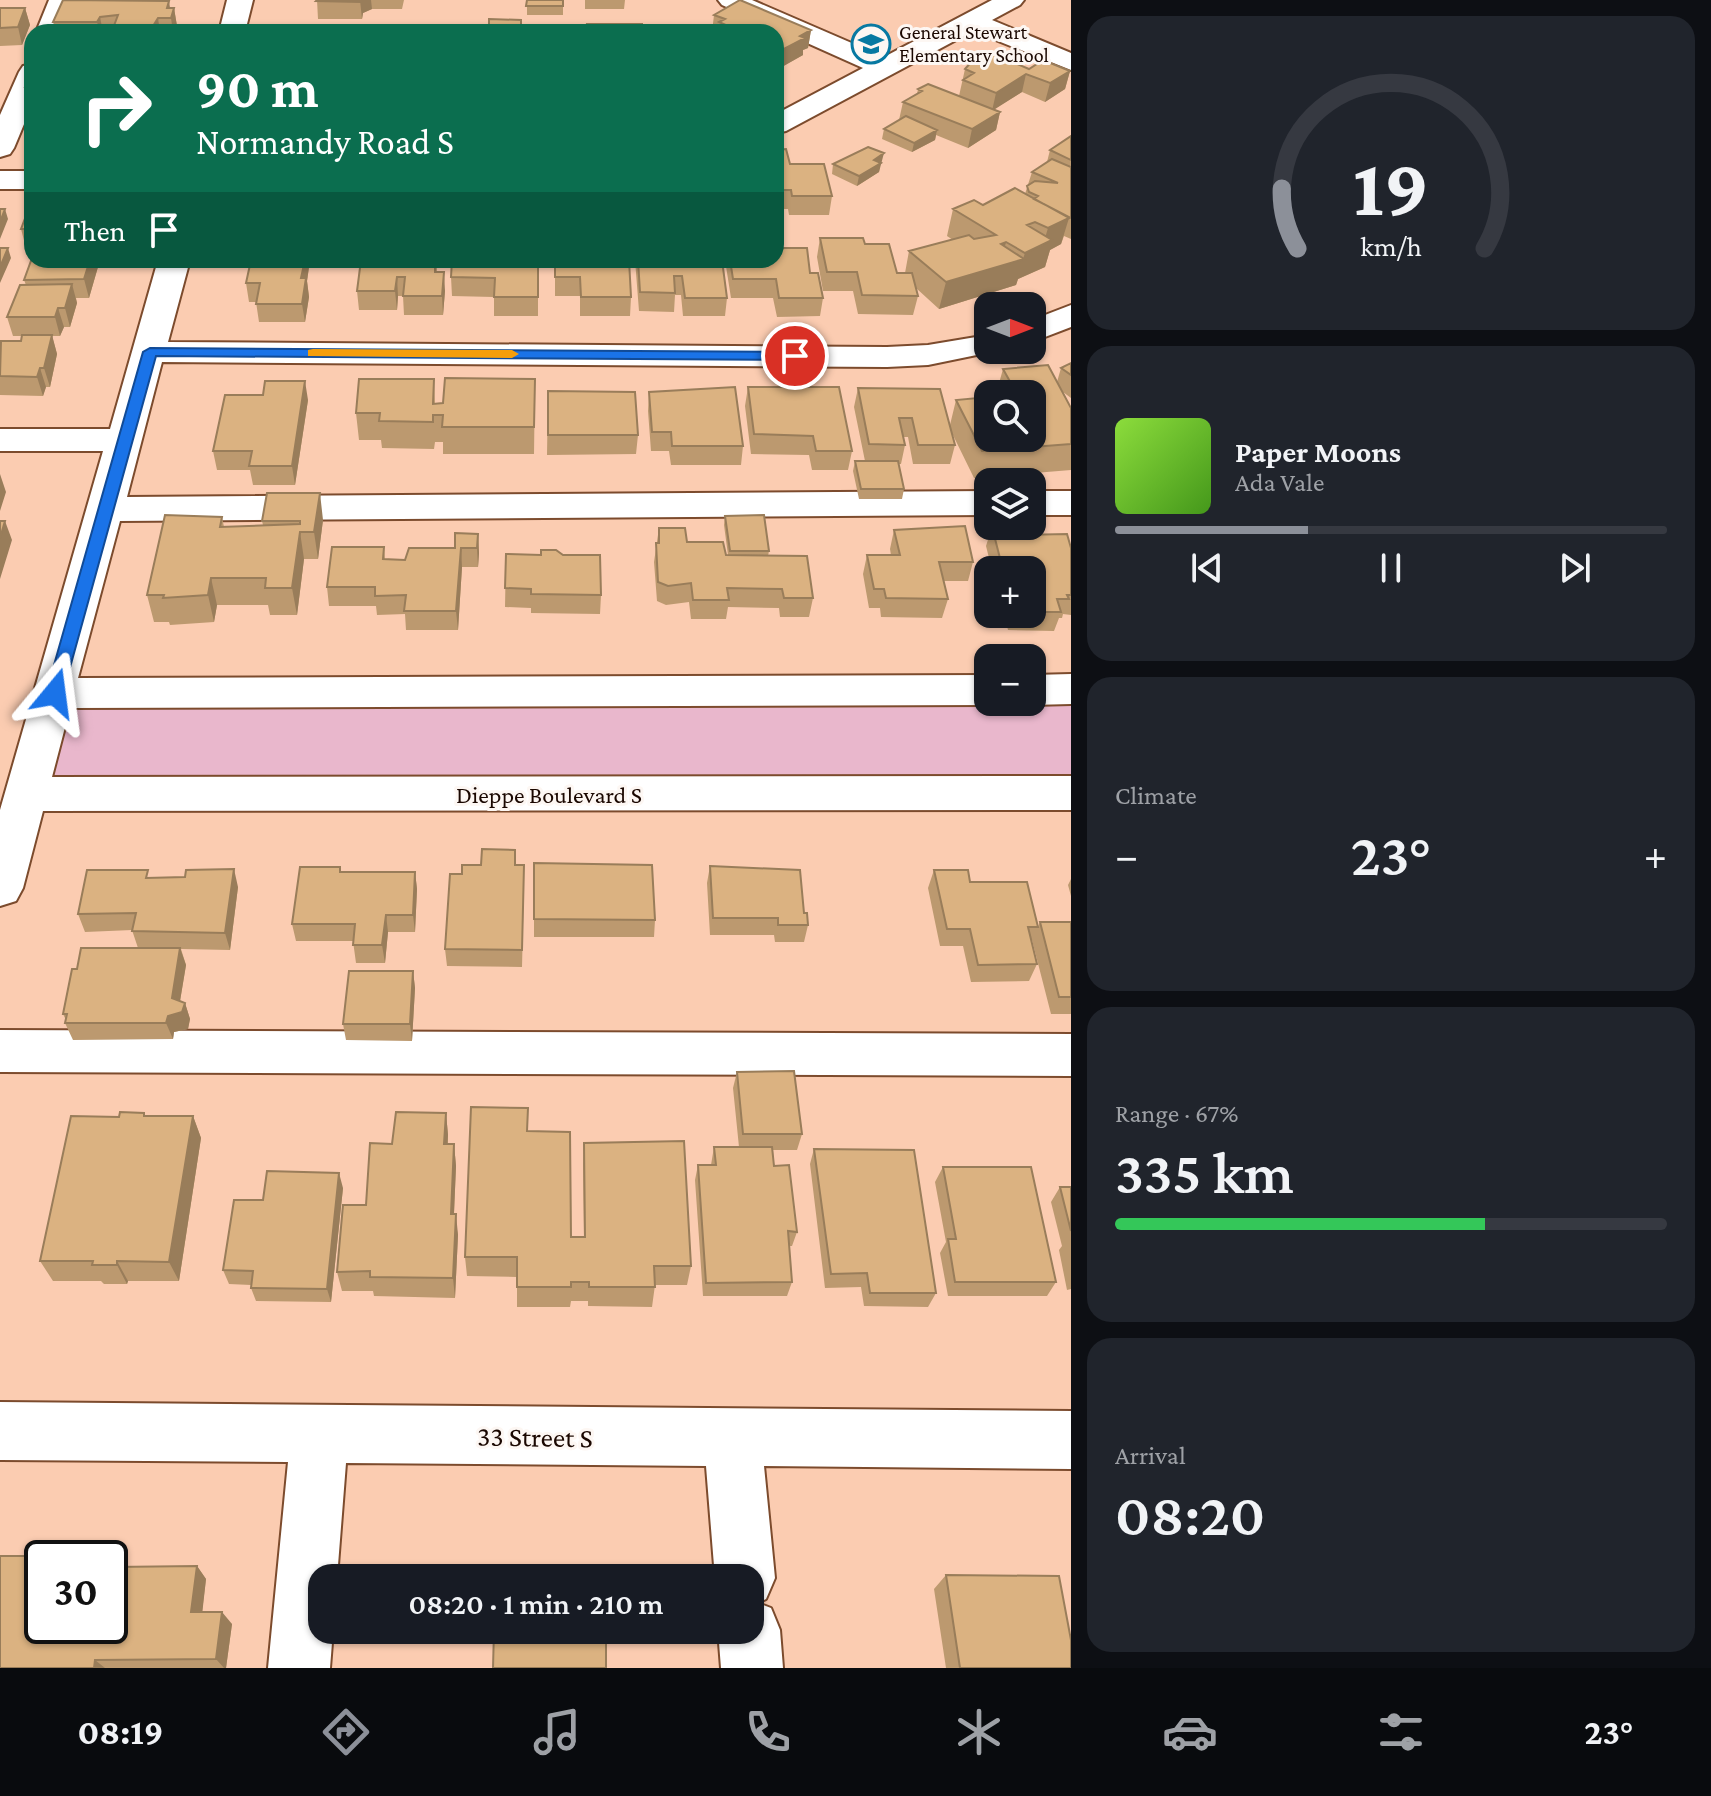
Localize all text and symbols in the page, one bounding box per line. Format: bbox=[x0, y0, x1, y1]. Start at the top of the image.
place label: General Stewart Elementary School bbox=[899, 21, 1049, 67]
school or university icon: General Stewart Elementary School bbox=[850, 23, 892, 65]
icon: right bbox=[64, 56, 168, 160]
text: 90 m bbox=[196, 57, 319, 119]
text: Normandy Road S bbox=[196, 122, 454, 162]
text: 19 bbox=[1353, 140, 1429, 233]
icon: arrive bbox=[142, 208, 186, 252]
text: Then bbox=[64, 214, 126, 247]
text: km/h bbox=[1360, 230, 1422, 262]
north arrow bbox=[974, 292, 1046, 364]
map controls bbox=[974, 292, 1046, 716]
pin bbox=[761, 322, 829, 390]
icon: arrive bbox=[773, 334, 817, 378]
button: search bbox=[974, 380, 1046, 452]
text: Paper Moons bbox=[1235, 435, 1401, 468]
button: layers bbox=[974, 468, 1046, 540]
text: Ada Vale bbox=[1235, 468, 1324, 497]
icon: previous bbox=[1185, 546, 1229, 590]
icon: pause bbox=[1369, 546, 1413, 590]
icon: next bbox=[1553, 546, 1597, 590]
button: + bbox=[974, 556, 1046, 628]
button: − bbox=[974, 644, 1046, 716]
position arrow bbox=[13, 651, 97, 735]
street label: Dieppe Boulevard S bbox=[456, 781, 642, 808]
text: Climate bbox=[1115, 781, 1197, 810]
text: 23° bbox=[1351, 821, 1431, 888]
text: − bbox=[1115, 831, 1138, 879]
text: + bbox=[1644, 831, 1667, 879]
text: Range · 67% bbox=[1115, 1099, 1238, 1128]
text: 335 km bbox=[1115, 1139, 1294, 1206]
street label: 33 Street S bbox=[477, 1420, 593, 1454]
text: Arrival bbox=[1115, 1441, 1186, 1470]
text: 08:20 bbox=[1115, 1481, 1265, 1548]
speed limit sign: 30 bbox=[24, 1540, 128, 1644]
text: 08:20 · 1 min · 210 m bbox=[409, 1587, 664, 1620]
icon: directions bbox=[318, 1704, 374, 1760]
icon: music bbox=[529, 1704, 585, 1760]
icon: phone bbox=[740, 1704, 796, 1760]
icon: climate bbox=[951, 1704, 1007, 1760]
icon: car bbox=[1162, 1704, 1218, 1760]
icon: filters bbox=[1373, 1704, 1429, 1760]
text: 08:19 bbox=[77, 1712, 163, 1752]
text: 23° bbox=[1584, 1712, 1634, 1752]

